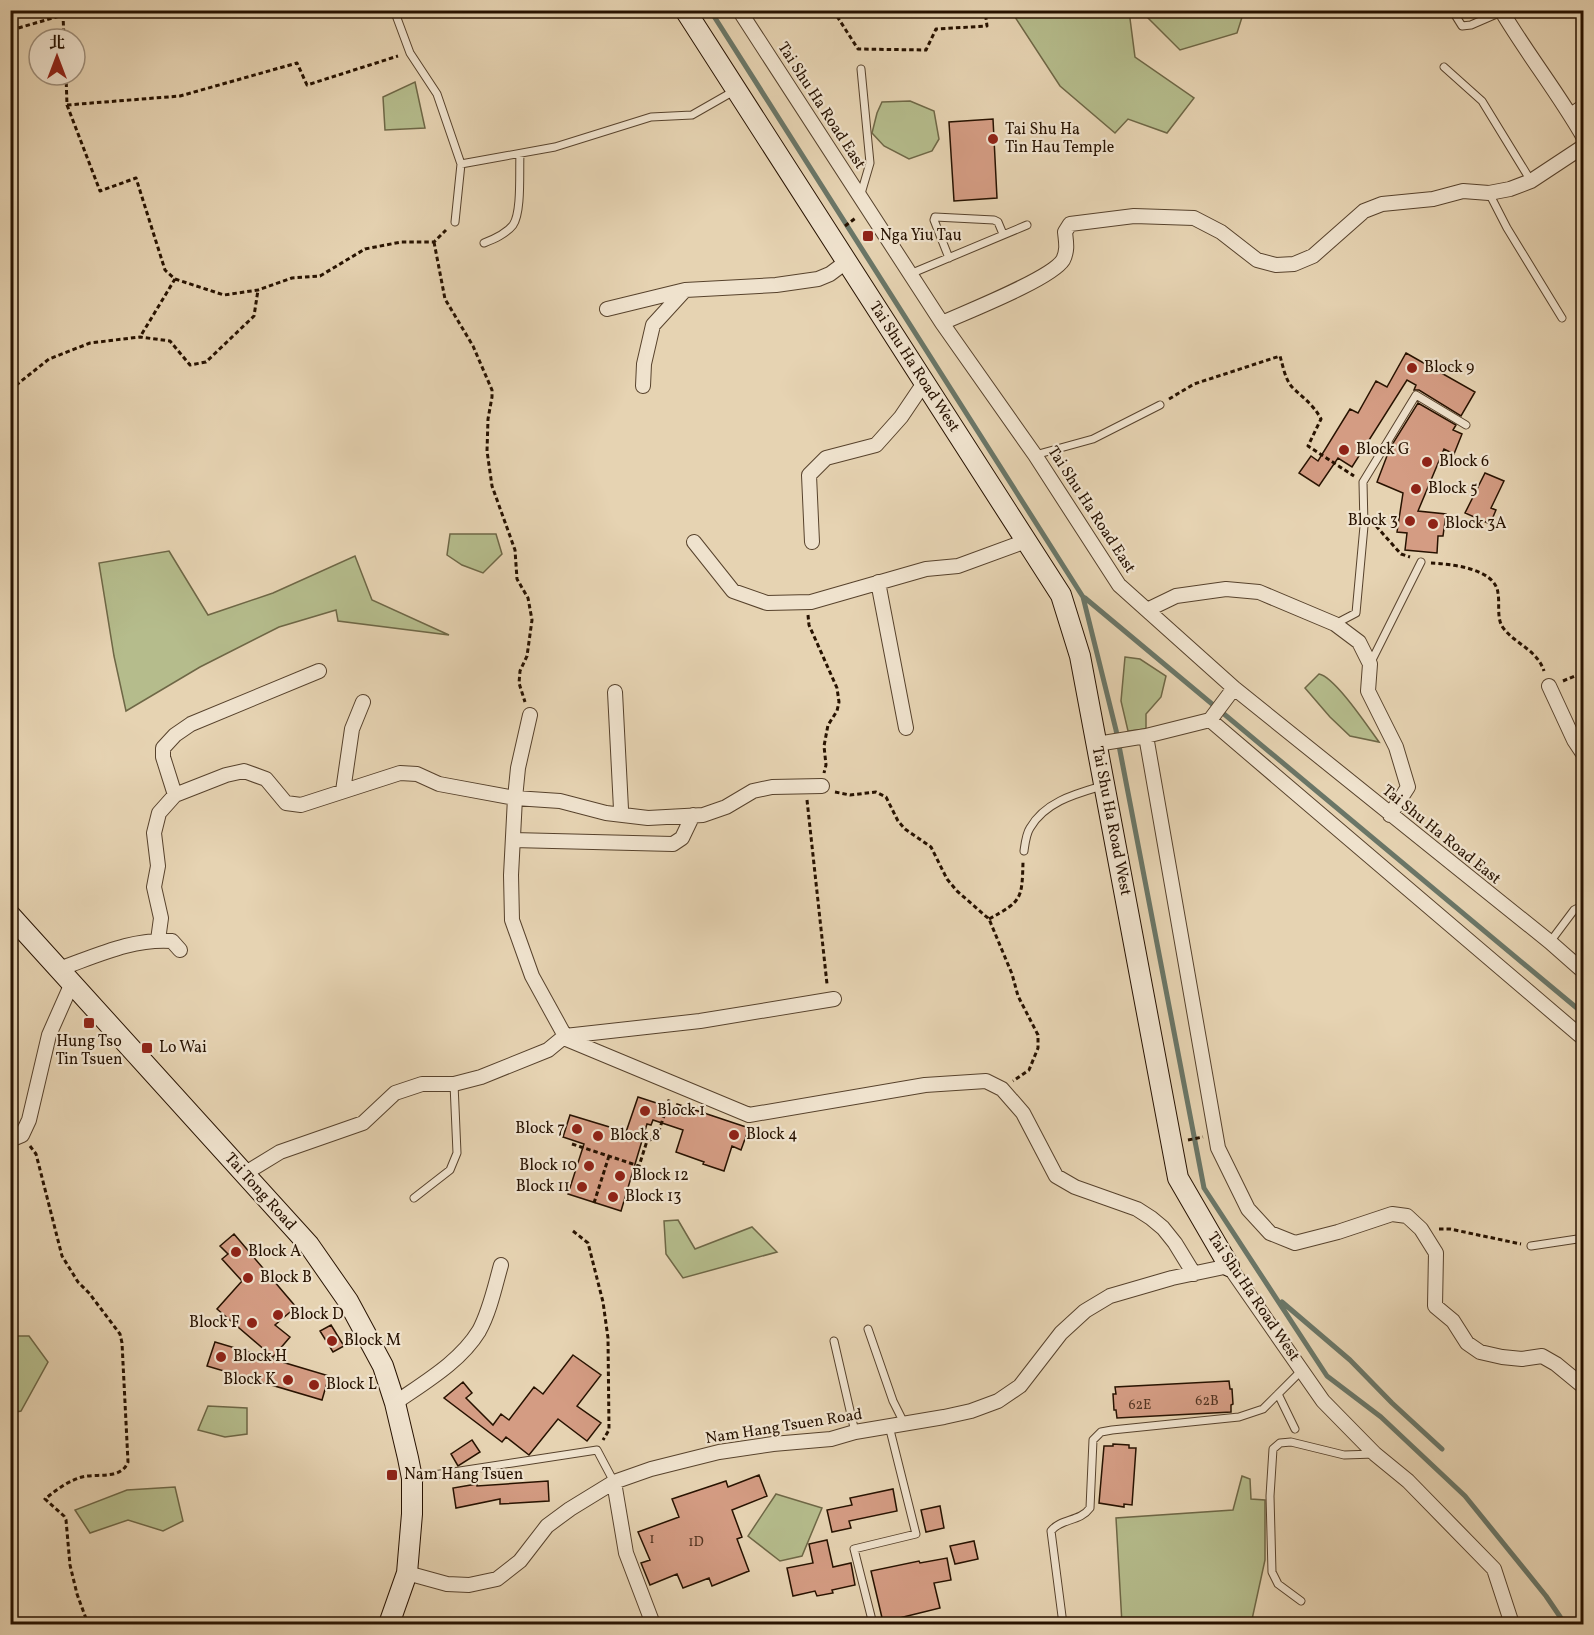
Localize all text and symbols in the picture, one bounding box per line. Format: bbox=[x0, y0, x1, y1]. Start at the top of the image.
north arrow bbox=[27, 27, 87, 87]
text: 北 bbox=[49, 33, 65, 55]
street label: Tai Shu Ha Road East bbox=[772, 38, 871, 174]
place label: Tai Shu Ha Tin Hau Temple bbox=[1005, 119, 1114, 159]
marker: Tai Shu Ha Tin Hau Temple bbox=[986, 132, 1000, 146]
place label: Nga Yiu Tau bbox=[880, 225, 962, 247]
marker: Nga Yiu Tau bbox=[861, 229, 875, 243]
street label: Tai Shu Ha Road West bbox=[863, 297, 965, 437]
place label: Block 9 bbox=[1424, 357, 1474, 379]
marker: Block 9 bbox=[1405, 361, 1419, 375]
place label: Block G bbox=[1356, 439, 1410, 461]
street label: Tai Shu Ha Road East bbox=[1042, 442, 1141, 578]
marker: Block G bbox=[1337, 443, 1351, 457]
place label: Block 6 bbox=[1439, 451, 1489, 473]
marker: Block 6 bbox=[1420, 455, 1434, 469]
place label: Block 5 bbox=[1428, 478, 1478, 500]
marker: Block 5 bbox=[1409, 482, 1423, 496]
place label: Block 3 bbox=[1348, 510, 1398, 532]
place label: Block 3A bbox=[1445, 513, 1506, 535]
marker: Block 3 bbox=[1403, 514, 1417, 528]
marker: Block 3A bbox=[1426, 517, 1440, 531]
street label: Tai Shu Ha Road West bbox=[1086, 744, 1136, 898]
street label: Tai Shu Ha Road East bbox=[1377, 780, 1506, 890]
marker: Hung Tso Tin Tsuen bbox=[82, 1016, 96, 1030]
place label: Hung Tso Tin Tsuen bbox=[55, 1031, 123, 1071]
place label: Lo Wai bbox=[159, 1037, 207, 1059]
marker: Lo Wai bbox=[140, 1041, 154, 1055]
place label: Block 1 bbox=[657, 1100, 705, 1122]
marker: Block 1 bbox=[638, 1104, 652, 1118]
place label: Block 7 bbox=[515, 1118, 565, 1140]
marker: Block 7 bbox=[570, 1122, 584, 1136]
place label: Block 4 bbox=[746, 1124, 798, 1146]
place label: Block 8 bbox=[610, 1125, 660, 1147]
marker: Block 4 bbox=[727, 1128, 741, 1142]
marker: Block 8 bbox=[591, 1129, 605, 1143]
street label: Tai Tong Road bbox=[219, 1148, 301, 1236]
place label: Block 10 bbox=[519, 1155, 577, 1177]
marker: Block 10 bbox=[582, 1159, 596, 1173]
place label: Block 12 bbox=[632, 1165, 689, 1187]
marker: Block 12 bbox=[613, 1169, 627, 1183]
place label: Block 11 bbox=[516, 1176, 570, 1198]
marker: Block 11 bbox=[575, 1180, 589, 1194]
place label: Block 13 bbox=[625, 1186, 681, 1208]
marker: Block 13 bbox=[606, 1190, 620, 1204]
street label: Tai Shu Ha Road West bbox=[1201, 1228, 1305, 1366]
place label: Block A bbox=[248, 1241, 301, 1263]
marker: Block A bbox=[229, 1245, 243, 1259]
place label: Block B bbox=[260, 1267, 312, 1289]
marker: Block B bbox=[241, 1271, 255, 1285]
place label: Block D bbox=[290, 1304, 344, 1326]
marker: Block D bbox=[271, 1308, 285, 1322]
place label: Block F bbox=[189, 1312, 240, 1334]
marker: Block F bbox=[245, 1316, 259, 1330]
place label: Block M bbox=[344, 1330, 401, 1352]
marker: Block M bbox=[325, 1334, 339, 1348]
place label: Block H bbox=[233, 1346, 287, 1368]
marker: Block H bbox=[214, 1350, 228, 1364]
place label: Block K bbox=[223, 1369, 276, 1391]
marker: Block K bbox=[281, 1373, 295, 1387]
place label: Block L bbox=[326, 1374, 377, 1396]
marker: Block L bbox=[307, 1378, 321, 1392]
house number: 62B bbox=[1195, 1392, 1219, 1411]
house number: 62E bbox=[1128, 1396, 1152, 1415]
street label: Nam Hang Tsuen Road bbox=[704, 1404, 864, 1450]
place label: Nam Hang Tsuen bbox=[404, 1464, 523, 1486]
marker: Nam Hang Tsuen bbox=[385, 1468, 399, 1482]
house number: 1 bbox=[649, 1530, 655, 1549]
house number: 1D bbox=[688, 1533, 704, 1552]

